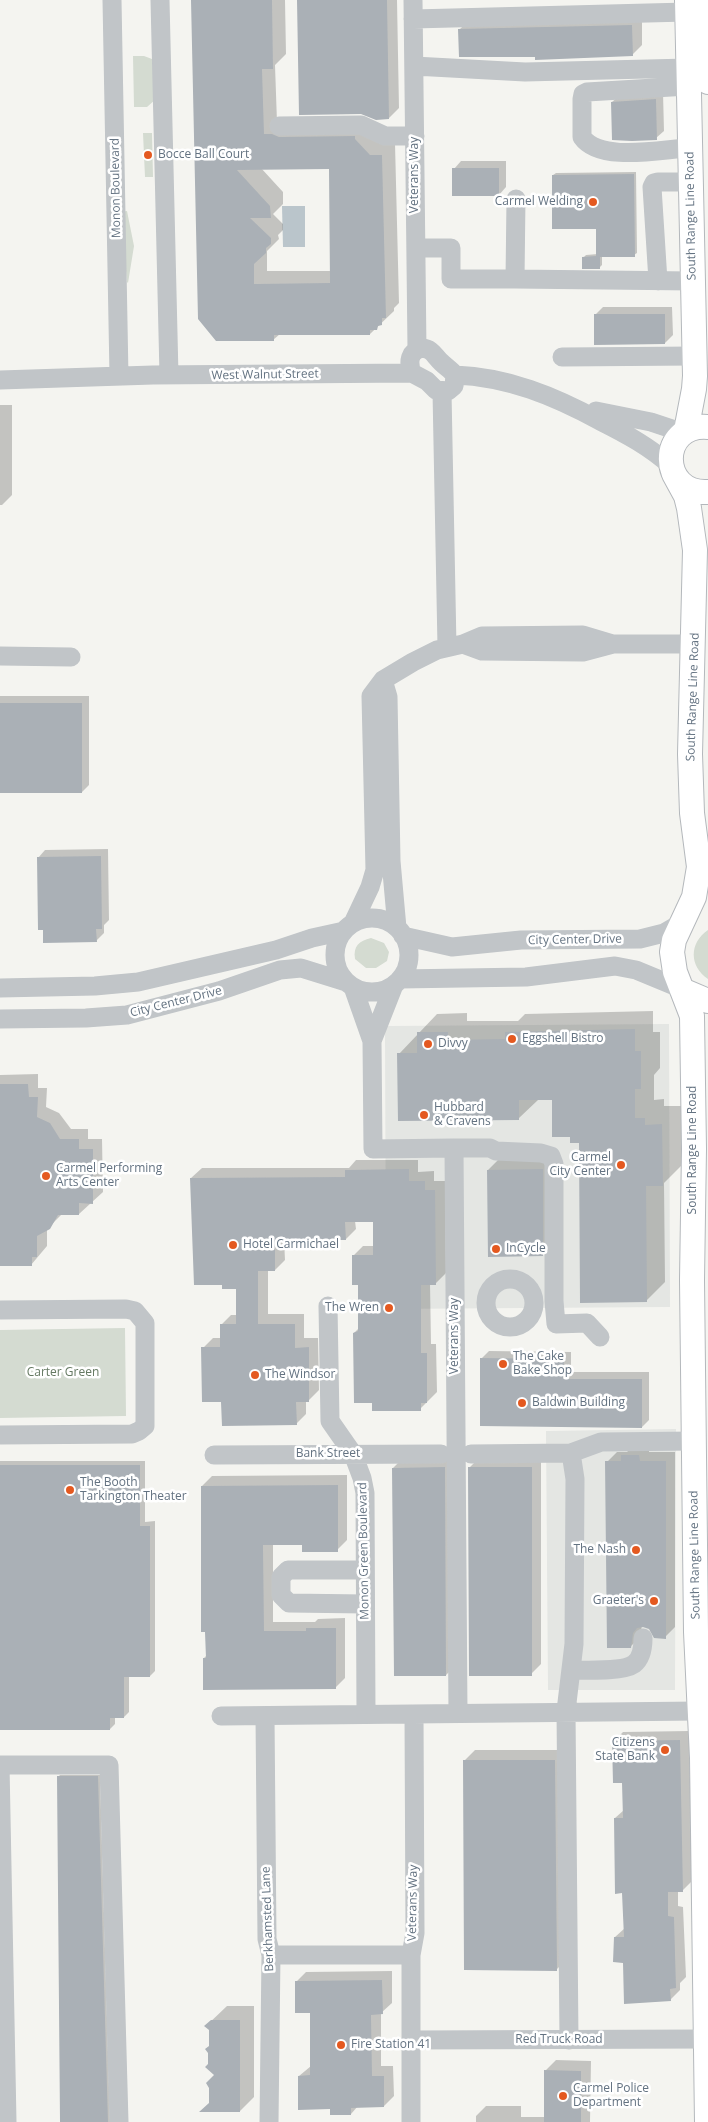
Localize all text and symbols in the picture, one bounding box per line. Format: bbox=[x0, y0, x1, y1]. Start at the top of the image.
street label: Veterans Way bbox=[408, 137, 422, 213]
street label: Monon Boulevard bbox=[108, 138, 124, 238]
place label: Bocce Ball Court bbox=[158, 148, 249, 162]
marker: Bocce Ball Court bbox=[142, 149, 154, 161]
street label: South Range Line Road bbox=[683, 151, 699, 281]
place label: Carmel Welding bbox=[495, 195, 583, 209]
marker: Carmel Welding bbox=[587, 196, 599, 208]
street label: West Walnut Street bbox=[211, 367, 319, 383]
street label: South Range Line Road bbox=[684, 632, 702, 762]
street label: City Center Drive bbox=[528, 932, 622, 948]
street label: City Center Drive bbox=[129, 984, 223, 1020]
place label: Eggshell Bistro bbox=[522, 1032, 604, 1046]
marker: Eggshell Bistro bbox=[506, 1033, 518, 1045]
place label: Divvy bbox=[438, 1037, 468, 1051]
marker: Divvy bbox=[422, 1038, 434, 1050]
street label: South Range Line Road bbox=[686, 1086, 700, 1214]
place label: Hubbard & Cravens bbox=[434, 1101, 491, 1129]
marker: Hubbard & Cravens bbox=[418, 1109, 430, 1121]
place label: Carmel City Center bbox=[549, 1151, 611, 1179]
marker: Carmel City Center bbox=[615, 1159, 627, 1171]
place label: Carmel Performing Arts Center bbox=[56, 1162, 162, 1190]
marker: Carmel Performing Arts Center bbox=[40, 1170, 52, 1182]
place label: Hotel Carmichael bbox=[243, 1238, 339, 1252]
marker: Hotel Carmichael bbox=[227, 1239, 239, 1251]
place label: InCycle bbox=[506, 1242, 546, 1256]
marker: InCycle bbox=[490, 1243, 502, 1255]
street label: Veterans Way bbox=[448, 1298, 462, 1374]
place label: The Wren bbox=[325, 1301, 379, 1315]
marker: The Wren bbox=[383, 1302, 395, 1314]
place label: The Cake Bake Shop bbox=[513, 1350, 572, 1378]
marker: The Cake Bake Shop bbox=[497, 1358, 509, 1370]
park label: Carter Green bbox=[27, 1366, 99, 1380]
place label: The Windsor bbox=[265, 1368, 335, 1382]
marker: The Windsor bbox=[249, 1369, 261, 1381]
place label: Baldwin Building bbox=[532, 1396, 625, 1410]
marker: Baldwin Building bbox=[516, 1397, 528, 1409]
street label: Bank Street bbox=[296, 1447, 360, 1461]
place label: The Booth Tarkington Theater bbox=[80, 1476, 187, 1504]
street label: Monon Green Boulevard bbox=[356, 1482, 372, 1620]
marker: The Booth Tarkington Theater bbox=[64, 1484, 76, 1496]
street label: South Range Line Road bbox=[687, 1490, 703, 1620]
place label: The Nash bbox=[573, 1543, 626, 1557]
marker: The Nash bbox=[630, 1544, 642, 1556]
place label: Graeter's bbox=[593, 1594, 644, 1608]
marker: Graeter's bbox=[648, 1595, 660, 1607]
place label: Citizens State Bank bbox=[595, 1736, 655, 1764]
marker: Citizens State Bank bbox=[659, 1744, 671, 1756]
street label: Veterans Way bbox=[405, 1865, 421, 1941]
street label: Berkhamsted Lane bbox=[259, 1866, 277, 1972]
street label: Red Truck Road bbox=[515, 2033, 603, 2047]
place label: Fire Station 41 bbox=[351, 2038, 431, 2052]
marker: Fire Station 41 bbox=[335, 2039, 347, 2051]
place label: Carmel Police Department bbox=[573, 2082, 649, 2110]
marker: Carmel Police Department bbox=[557, 2090, 569, 2102]

